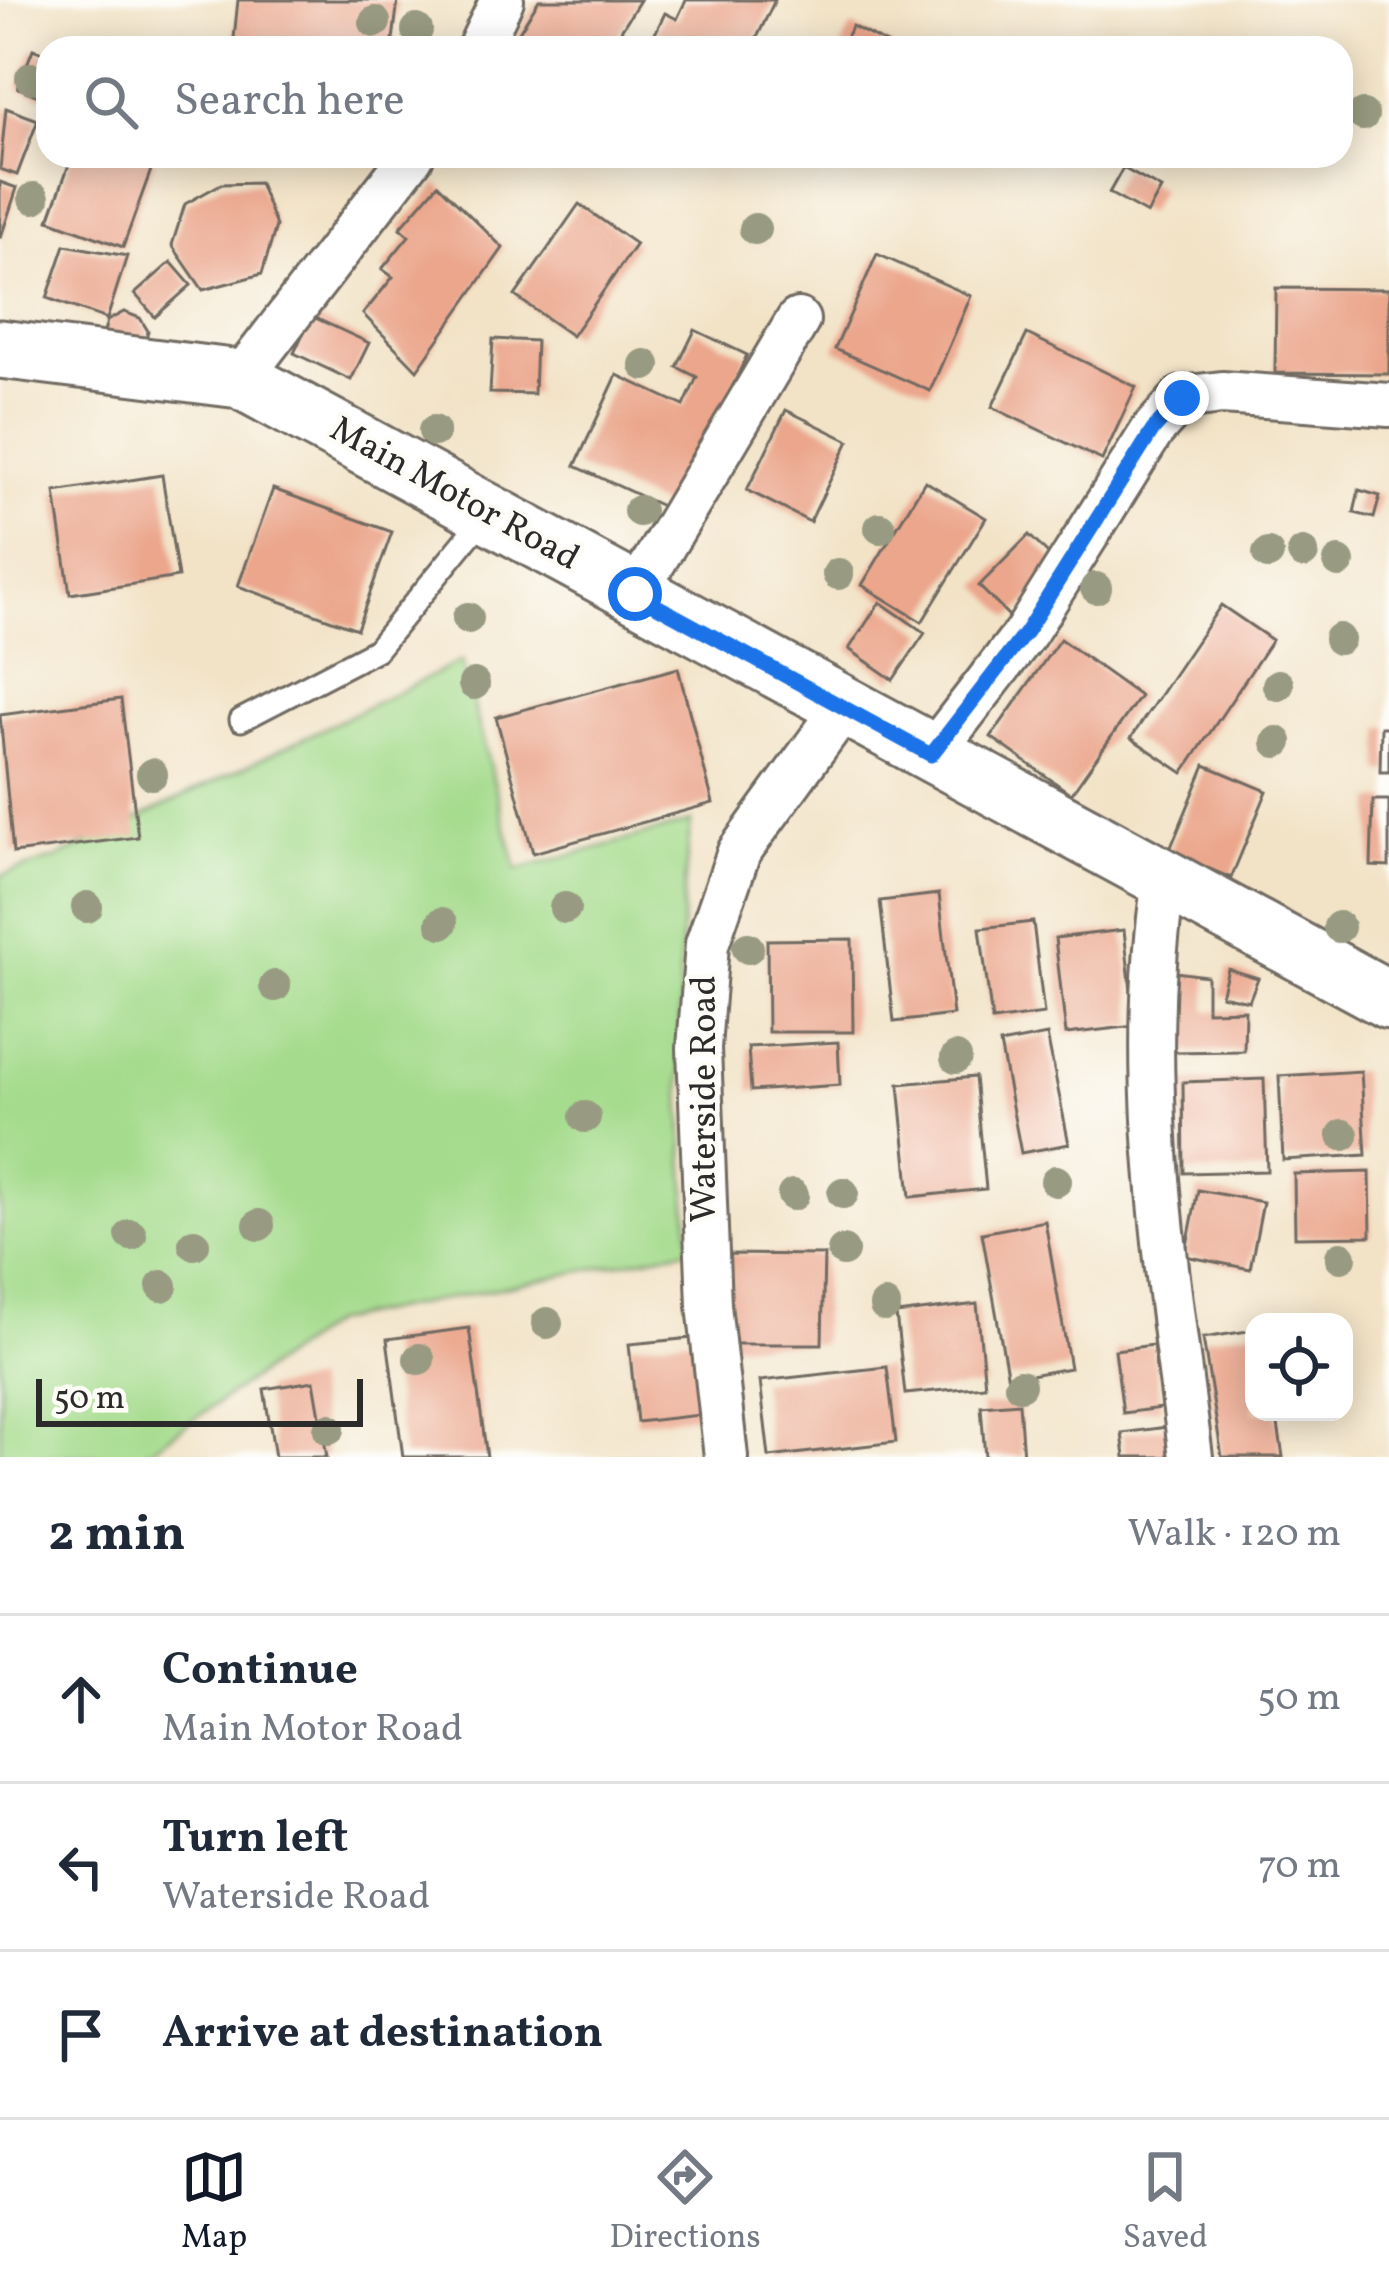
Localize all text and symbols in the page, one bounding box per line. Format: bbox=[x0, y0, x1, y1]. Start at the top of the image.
search box bbox=[36, 36, 1353, 168]
icon: search bbox=[78, 69, 144, 135]
text: Search here bbox=[174, 71, 405, 134]
route end bbox=[1155, 371, 1209, 425]
street label: Main Motor Road bbox=[320, 406, 588, 584]
route start bbox=[608, 567, 662, 621]
street label: Waterside Road bbox=[681, 975, 731, 1223]
map controls bbox=[1245, 1313, 1353, 1421]
button: locate bbox=[1245, 1313, 1353, 1421]
scale bar bbox=[36, 1373, 363, 1426]
text: 50 m bbox=[54, 1377, 125, 1423]
text: 2 min bbox=[48, 1500, 186, 1571]
text: Walk · 120 m bbox=[1128, 1508, 1341, 1562]
text: Continue bbox=[162, 1640, 358, 1703]
icon: ahead bbox=[48, 1666, 114, 1732]
text: 50 m bbox=[1257, 1672, 1341, 1726]
text: Main Motor Road bbox=[162, 1703, 463, 1757]
text: Turn left bbox=[162, 1808, 348, 1871]
icon: left bbox=[48, 1834, 114, 1900]
text: 70 m bbox=[1258, 1840, 1341, 1894]
text: Waterside Road bbox=[162, 1871, 430, 1925]
icon: arrive bbox=[48, 2002, 114, 2068]
text: Arrive at destination bbox=[162, 2003, 603, 2066]
tab: Map bbox=[181, 2144, 247, 2262]
tab: Directions bbox=[609, 2144, 761, 2262]
tab: Saved bbox=[1123, 2144, 1208, 2262]

